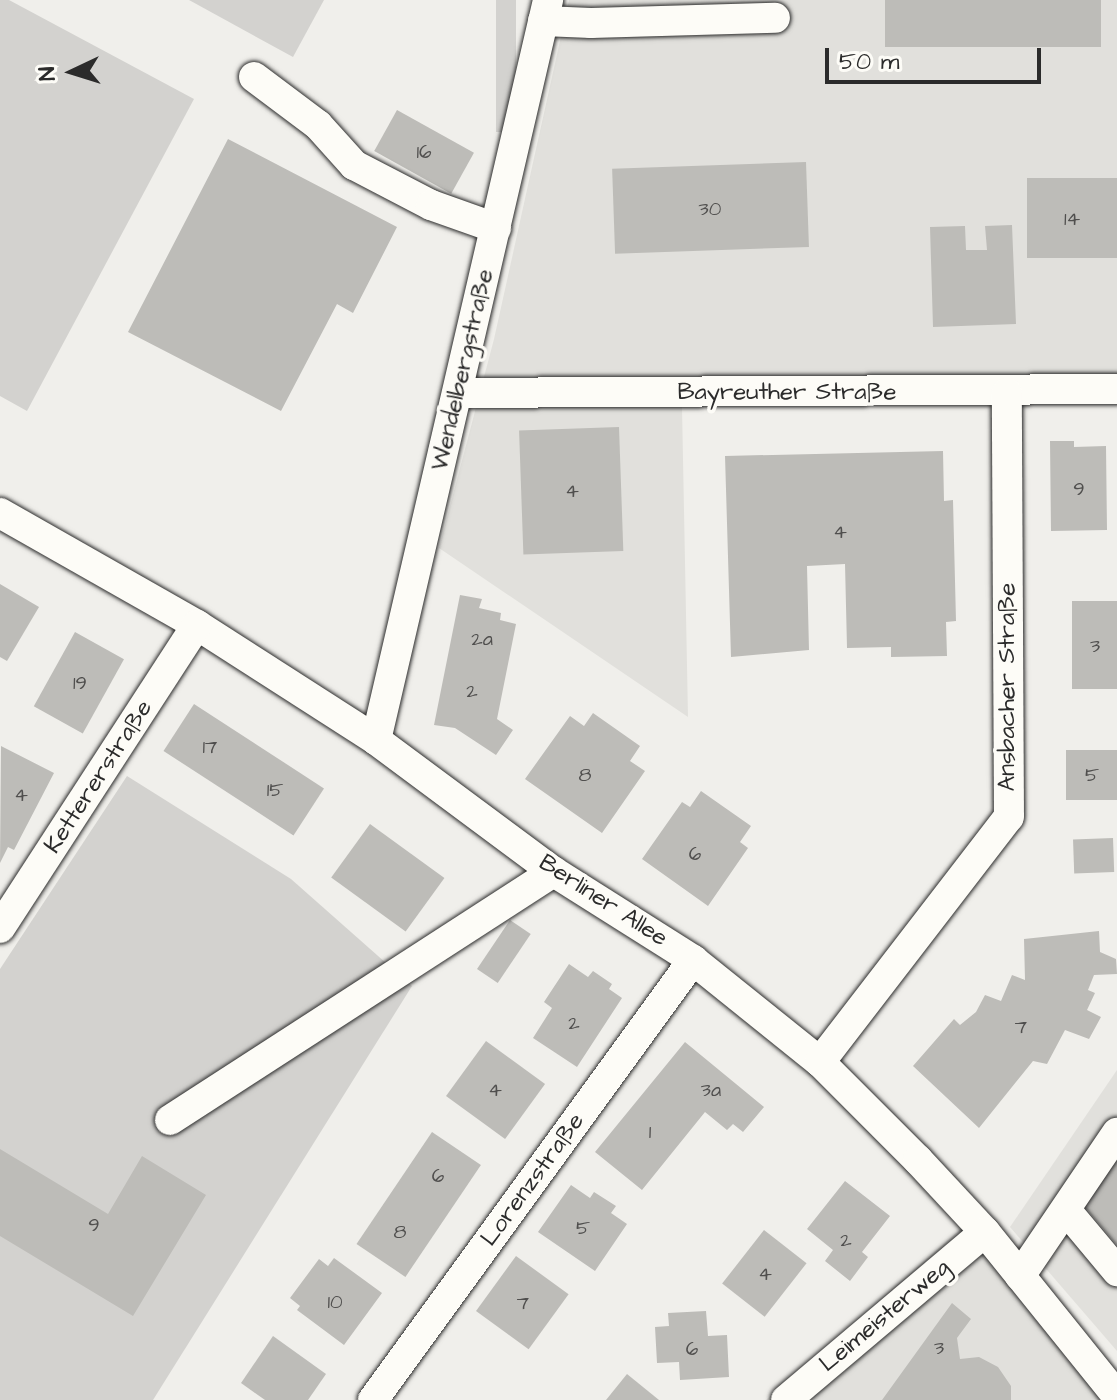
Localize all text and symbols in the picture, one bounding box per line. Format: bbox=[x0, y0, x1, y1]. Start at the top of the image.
north arrow bbox=[32, 32, 112, 112]
scale bar bbox=[829, 32, 1045, 82]
text: 50 m bbox=[839, 45, 899, 79]
text: N bbox=[32, 66, 64, 82]
house number: 16 bbox=[416, 140, 432, 164]
house number: 30 bbox=[699, 197, 721, 221]
house number: 14 bbox=[1064, 207, 1080, 231]
street label: Wendelbergstraße bbox=[426, 266, 500, 474]
street label: Bayreuther Straße bbox=[678, 379, 896, 407]
house number: 9 bbox=[1073, 477, 1085, 501]
house number: 4 bbox=[565, 479, 579, 503]
house number: 4 bbox=[833, 520, 847, 544]
street label: Ansbacher Straße bbox=[994, 583, 1022, 791]
house number: 2a bbox=[471, 627, 493, 651]
house number: 3 bbox=[1090, 634, 1100, 658]
house number: 19 bbox=[73, 671, 87, 695]
house number: 2 bbox=[466, 679, 478, 703]
street label: Kettererstraße bbox=[39, 695, 159, 859]
house number: 17 bbox=[203, 735, 217, 759]
house number: 8 bbox=[579, 763, 591, 787]
house number: 5 bbox=[1085, 763, 1099, 787]
house number: 15 bbox=[267, 778, 283, 802]
house number: 4 bbox=[14, 783, 28, 807]
house number: 6 bbox=[689, 842, 701, 866]
street label: Berliner Allee bbox=[533, 849, 673, 953]
house number: 2 bbox=[568, 1011, 580, 1035]
house number: 7 bbox=[1015, 1015, 1027, 1039]
house number: 4 bbox=[488, 1078, 502, 1102]
house number: 3a bbox=[701, 1078, 721, 1102]
street label: Lorenzstraße bbox=[475, 1108, 591, 1252]
house number: 1 bbox=[649, 1120, 651, 1144]
house number: 6 bbox=[432, 1164, 444, 1188]
house number: 9 bbox=[88, 1213, 100, 1237]
house number: 5 bbox=[576, 1216, 590, 1240]
house number: 8 bbox=[394, 1220, 406, 1244]
house number: 2 bbox=[840, 1228, 852, 1252]
street label: Leimeisterweg bbox=[814, 1253, 956, 1379]
house number: 4 bbox=[758, 1262, 772, 1286]
house number: 10 bbox=[327, 1290, 343, 1314]
house number: 7 bbox=[517, 1291, 529, 1315]
house number: 3 bbox=[934, 1336, 944, 1360]
house number: 6 bbox=[686, 1337, 698, 1361]

